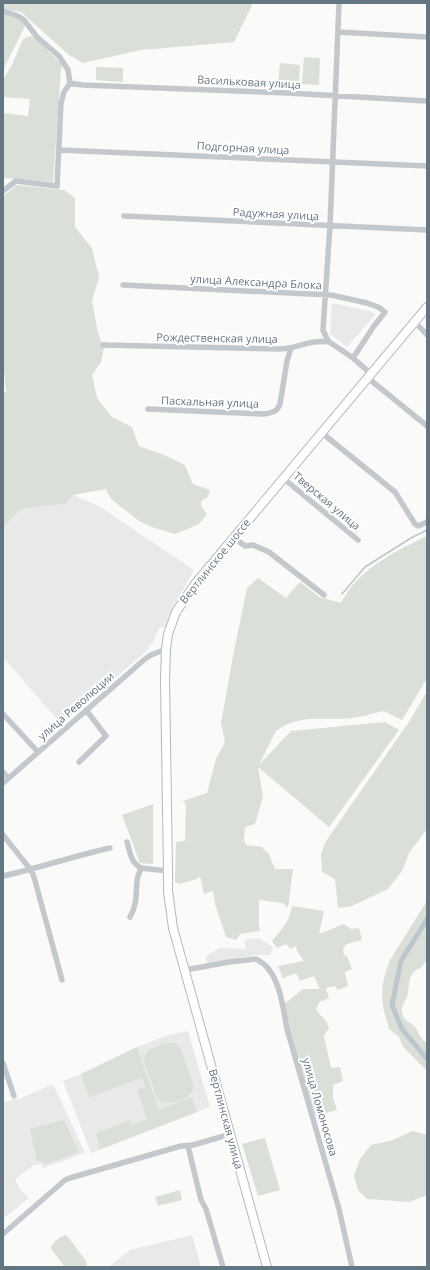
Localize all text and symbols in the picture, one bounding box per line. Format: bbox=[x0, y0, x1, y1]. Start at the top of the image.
street label: Васильковая улица bbox=[197, 71, 301, 92]
street label: Подгорная улица bbox=[196, 138, 290, 157]
street label: Радужная улица bbox=[232, 204, 320, 223]
street label: улица Александра Блока bbox=[190, 271, 322, 292]
street label: Рождественская улица bbox=[156, 329, 278, 346]
street label: Пасхальная улица bbox=[161, 392, 259, 411]
street label: Тверская улица bbox=[291, 468, 364, 533]
street label: Вертлинское шоссе bbox=[176, 515, 254, 606]
street label: улица Революции bbox=[34, 668, 117, 743]
street label: улица Ломоносова bbox=[299, 1056, 342, 1158]
street label: Вертлинская улица bbox=[206, 1067, 247, 1171]

